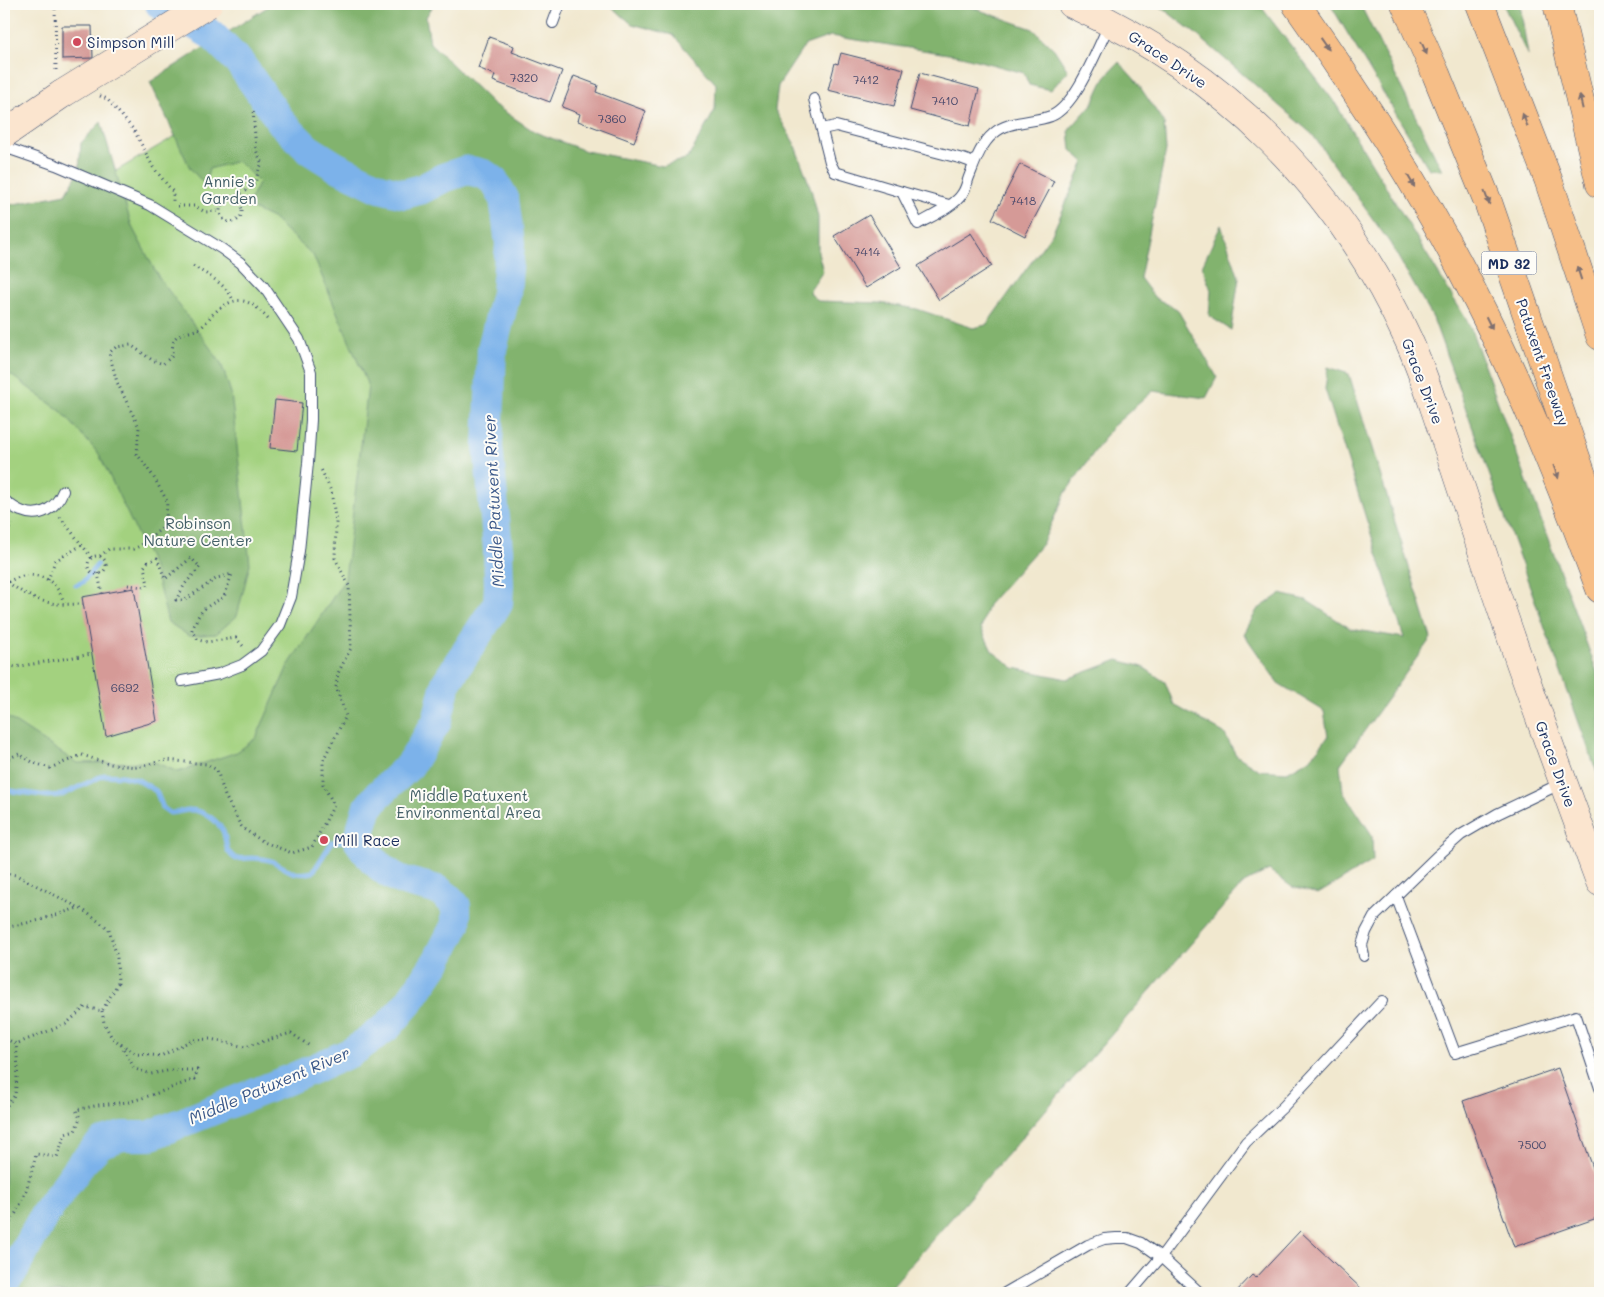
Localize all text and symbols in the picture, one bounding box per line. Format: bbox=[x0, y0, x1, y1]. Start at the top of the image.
street label: Grace Drive bbox=[1125, 25, 1211, 93]
place label: Simpson Mill bbox=[87, 32, 175, 52]
marker: Simpson Mill bbox=[71, 36, 83, 48]
one-way arrow bbox=[1319, 37, 1329, 51]
one-way arrow bbox=[1421, 41, 1429, 55]
house number: 7320 bbox=[510, 69, 538, 85]
house number: 7412 bbox=[853, 71, 879, 87]
house number: 7410 bbox=[932, 92, 959, 108]
one-way arrow bbox=[1577, 95, 1585, 110]
house number: 7360 bbox=[598, 110, 627, 126]
one-way arrow bbox=[1521, 112, 1529, 127]
park label: Annie's Garden bbox=[201, 171, 257, 208]
one-way arrow bbox=[1407, 174, 1416, 187]
one-way arrow bbox=[1483, 191, 1491, 206]
house number: 7418 bbox=[1010, 192, 1036, 208]
house number: 7414 bbox=[854, 243, 880, 259]
road number: MD 32 bbox=[1482, 252, 1536, 274]
one-way arrow bbox=[1575, 266, 1582, 281]
street label: Patuxent Freeway bbox=[1512, 296, 1574, 428]
one-way arrow bbox=[1485, 316, 1493, 331]
street label: Grace Drive bbox=[1397, 335, 1449, 427]
water label: Middle Patuxent River bbox=[478, 414, 508, 588]
one-way arrow bbox=[1552, 464, 1560, 479]
park label: Robinson Nature Center bbox=[144, 513, 252, 550]
house number: 6692 bbox=[111, 679, 139, 695]
street label: Grace Drive bbox=[1531, 718, 1581, 810]
park label: Middle Patuxent Environmental Area bbox=[397, 785, 541, 822]
place label: Mill Race bbox=[334, 830, 400, 850]
marker: Mill Race bbox=[318, 834, 330, 846]
water label: Middle Patuxent River bbox=[185, 1042, 353, 1128]
house number: 7500 bbox=[1518, 1136, 1547, 1152]

